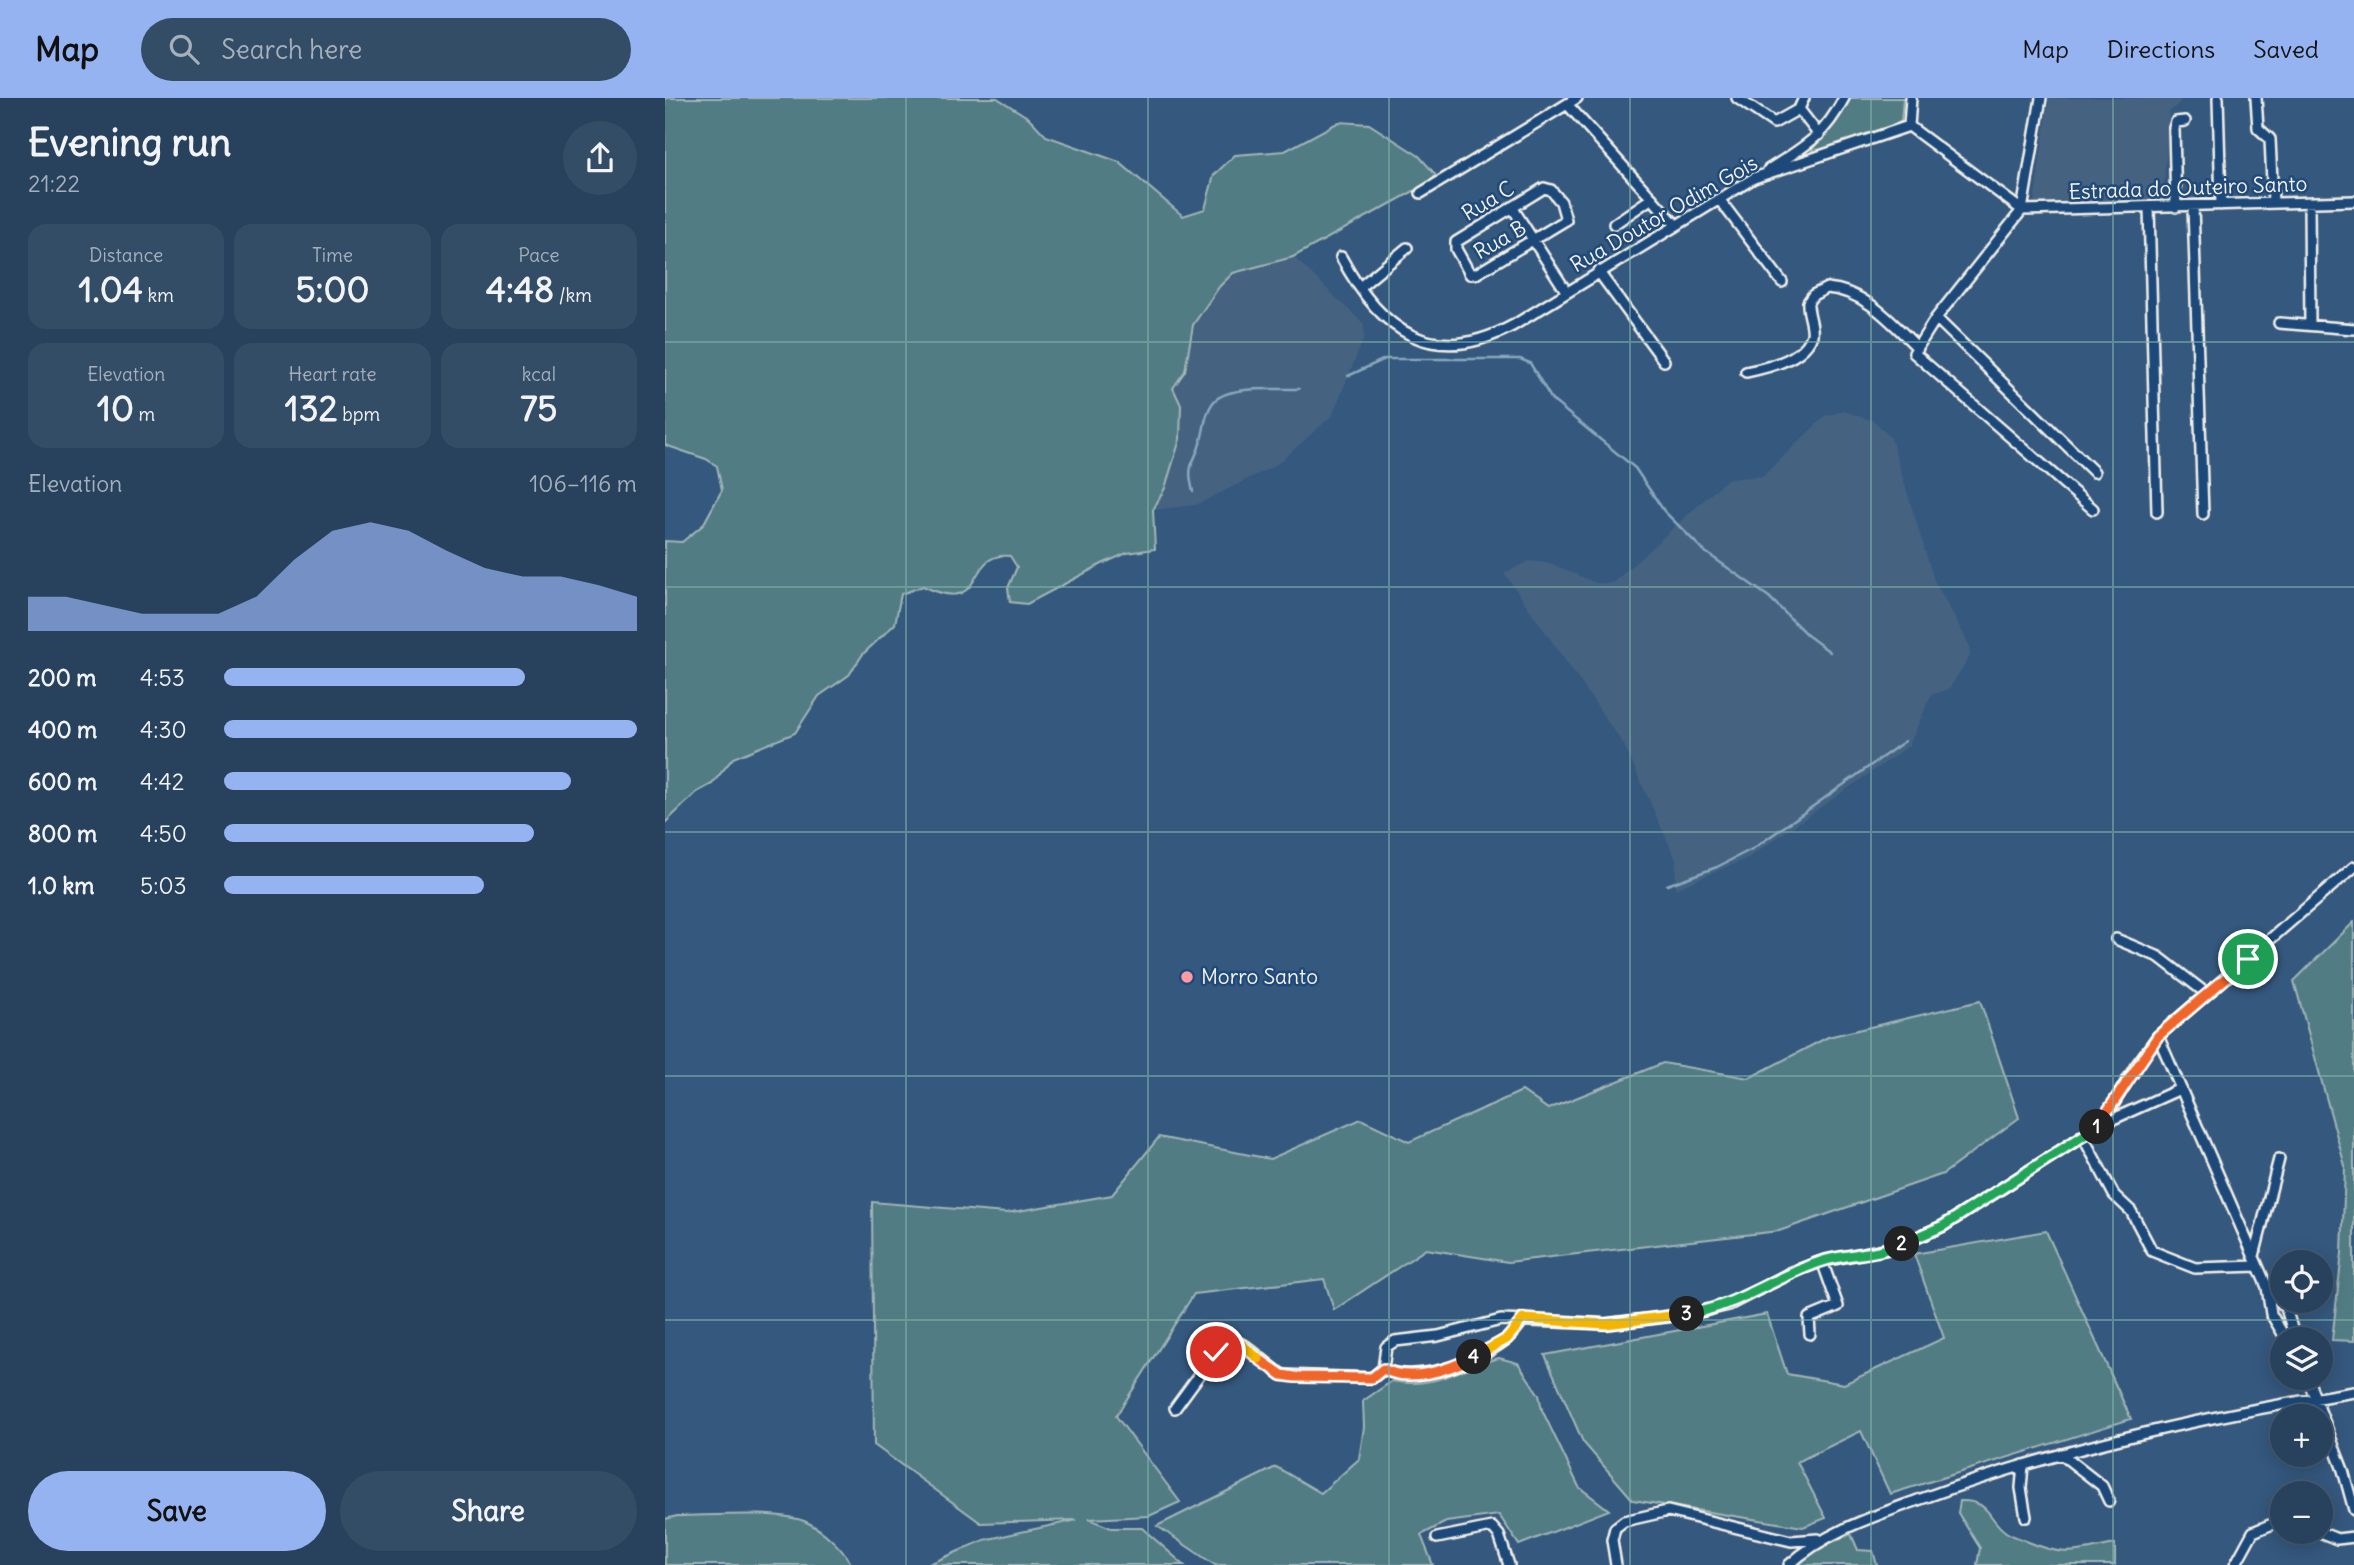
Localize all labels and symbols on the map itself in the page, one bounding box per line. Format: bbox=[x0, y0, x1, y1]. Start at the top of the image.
street label: Rua Doutor Odim Gois bbox=[1565, 149, 1762, 278]
street label: Estrada do Outeiro Santo bbox=[2068, 170, 2308, 205]
street label: Rua C bbox=[1457, 174, 1519, 227]
street label: Rua B bbox=[1469, 214, 1531, 265]
pin bbox=[2218, 929, 2278, 989]
place label: Morro Santo bbox=[1201, 963, 1318, 990]
marker: Morro Santo bbox=[1179, 969, 1195, 985]
pin: 1 bbox=[2079, 1110, 2115, 1144]
pin: 2 bbox=[1885, 1226, 1919, 1262]
pin: 3 bbox=[1669, 1296, 1705, 1332]
pin bbox=[1186, 1322, 1246, 1382]
pin: 4 bbox=[1457, 1340, 1491, 1374]

